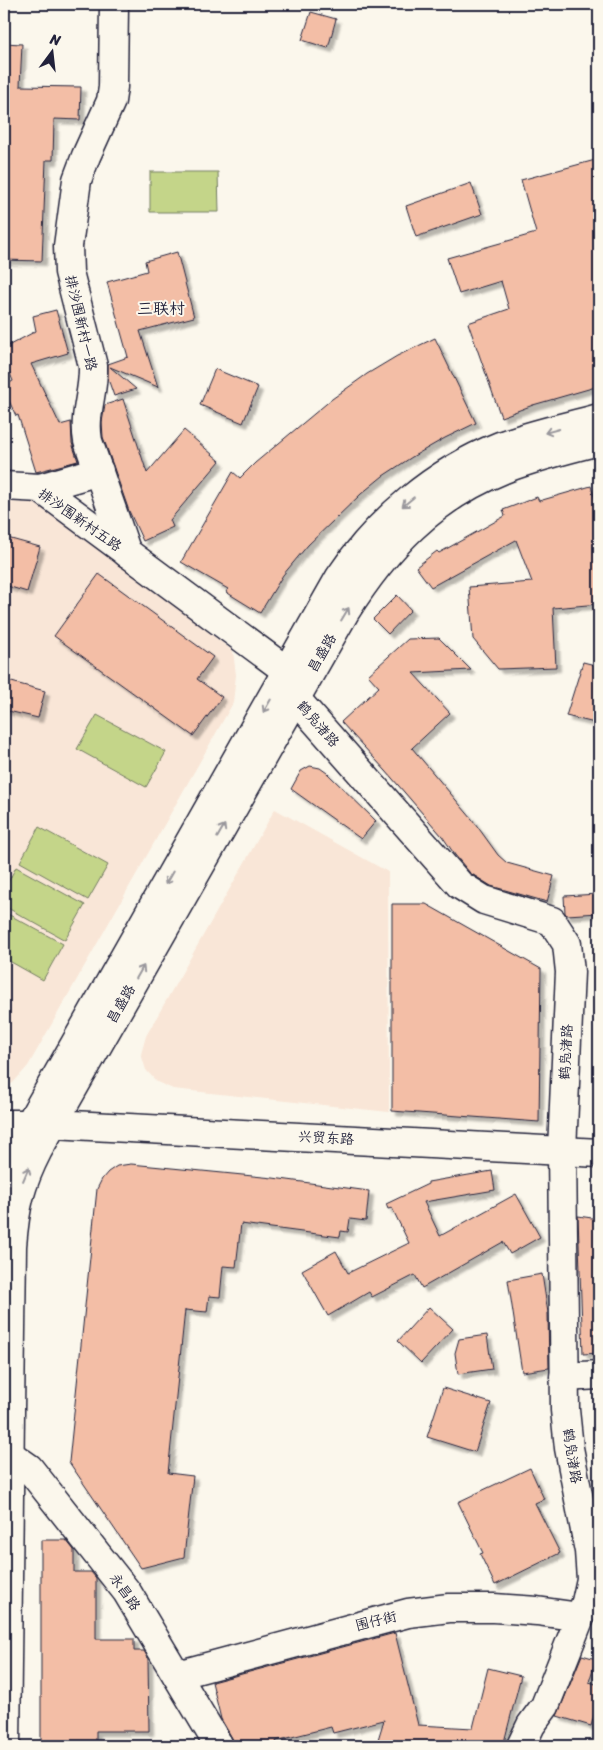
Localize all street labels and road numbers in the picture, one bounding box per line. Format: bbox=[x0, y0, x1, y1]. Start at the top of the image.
street label: 排沙围新村一路 bbox=[58, 272, 104, 374]
street label: 排沙围新村五路 bbox=[33, 482, 127, 558]
street label: 昌盛路 bbox=[301, 629, 343, 677]
street label: 鹤凫渚路 bbox=[290, 695, 346, 753]
street label: 昌盛路 bbox=[100, 980, 142, 1028]
street label: 鹤凫渚路 bbox=[552, 1023, 580, 1081]
street label: 兴贸东路 bbox=[297, 1124, 355, 1152]
street label: 鹤凫渚路 bbox=[555, 1426, 589, 1486]
street label: 永昌路 bbox=[103, 1568, 147, 1616]
street label: 围仔街 bbox=[353, 1604, 399, 1638]

